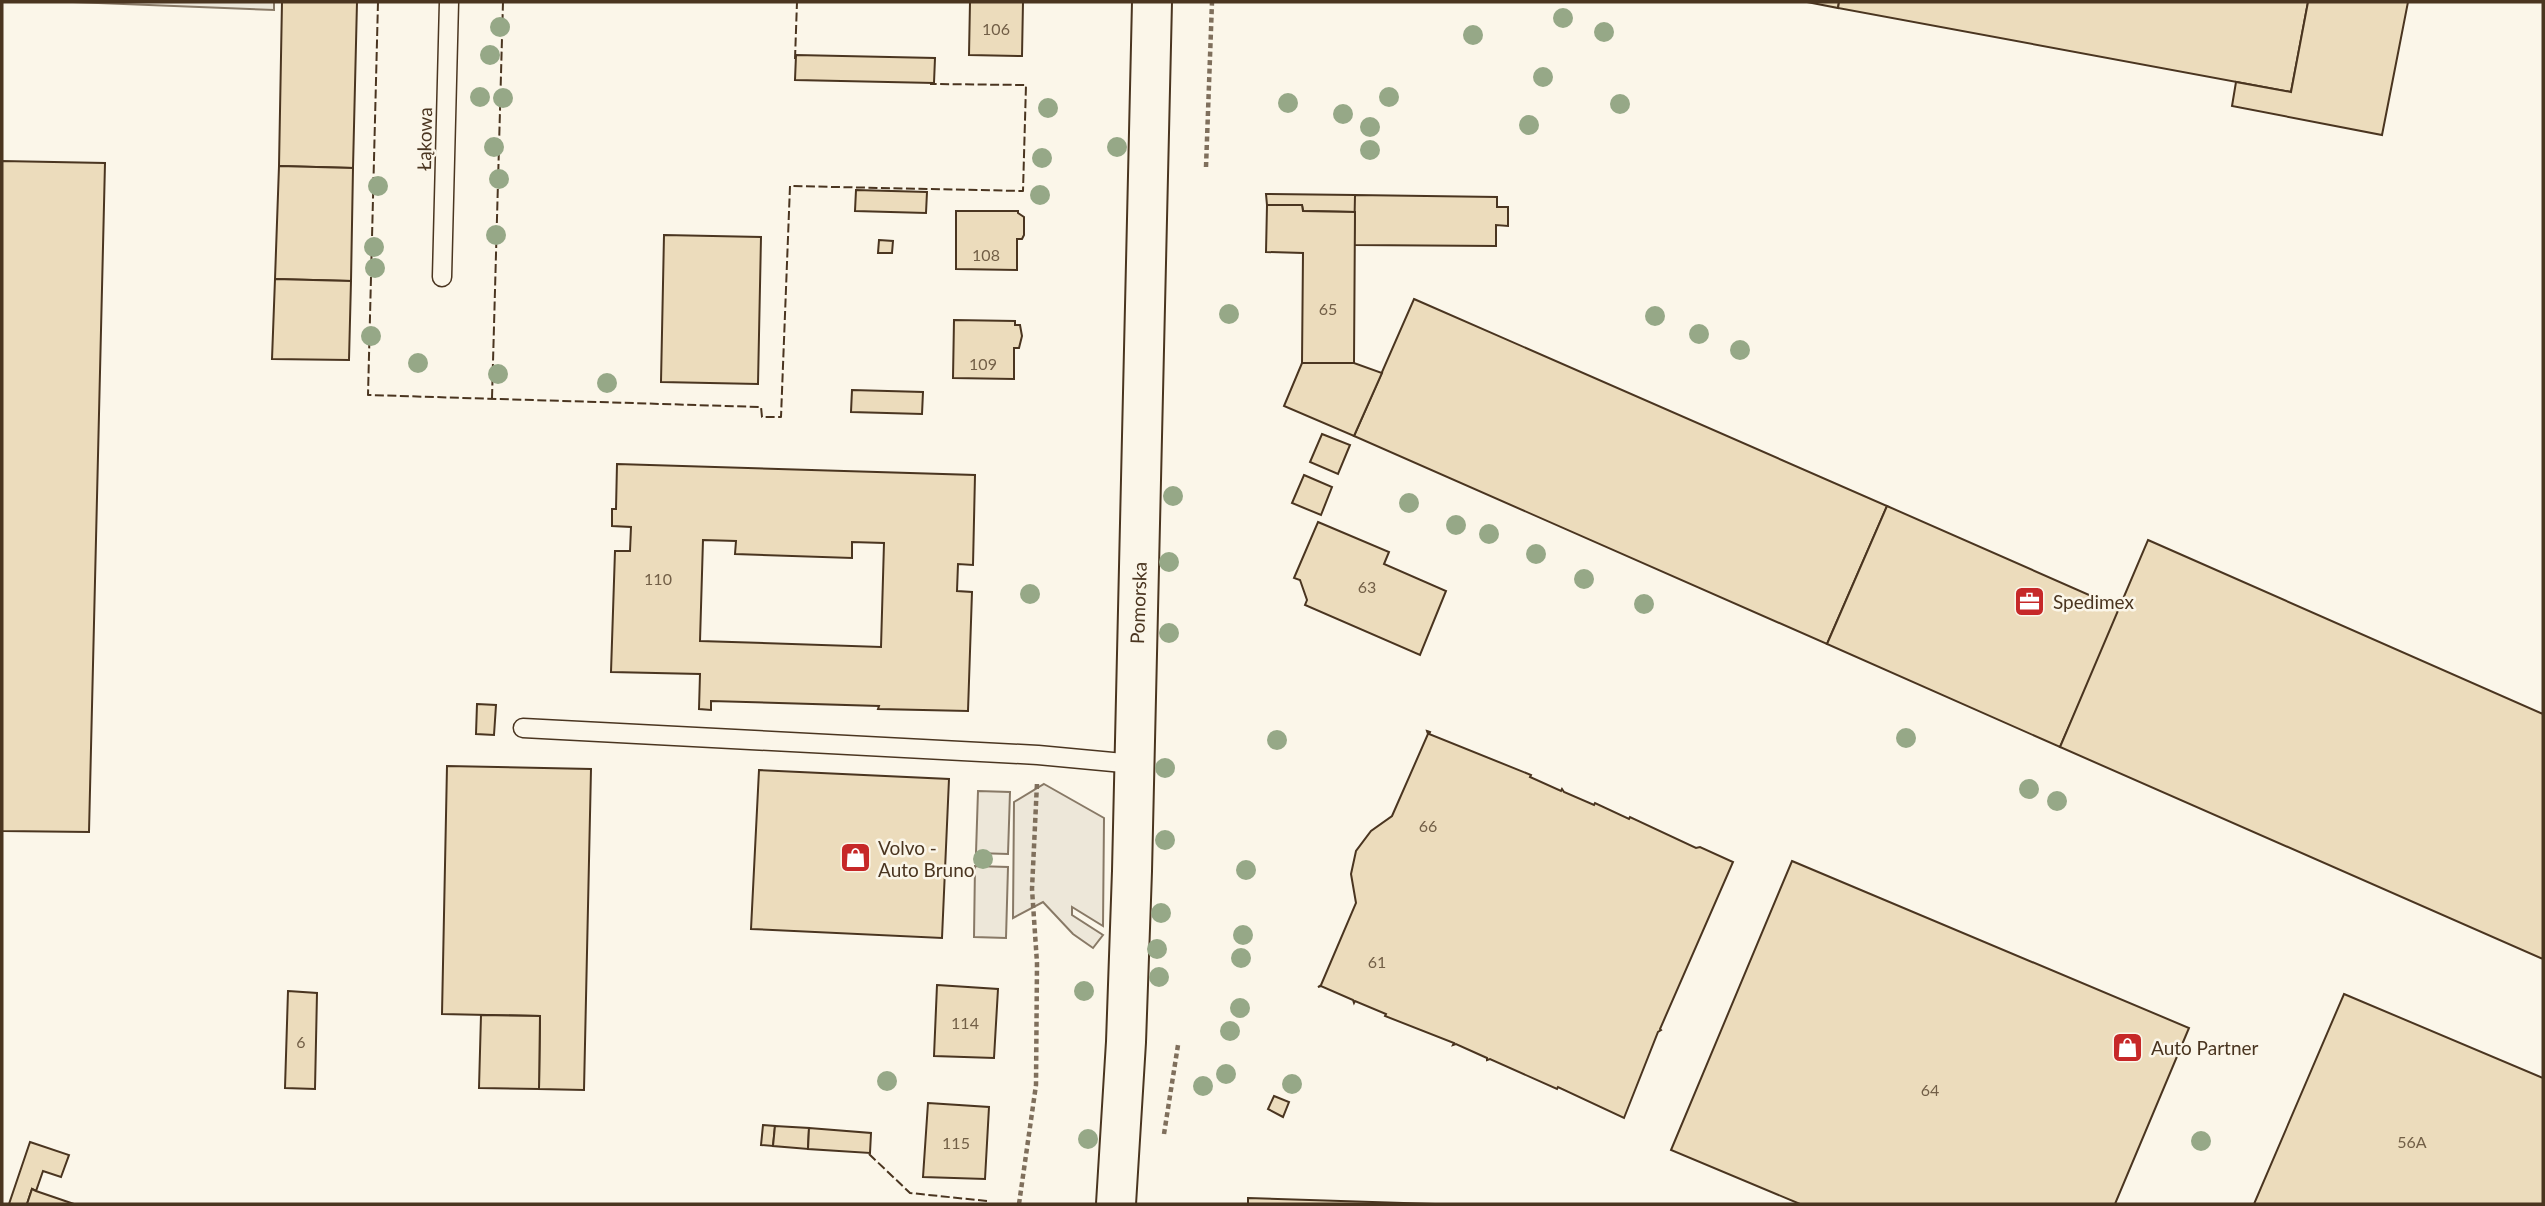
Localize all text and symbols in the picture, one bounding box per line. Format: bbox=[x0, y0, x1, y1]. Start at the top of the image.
house number: 106 bbox=[982, 19, 1010, 38]
street label: Łąkowa bbox=[412, 107, 436, 171]
house number: 108 bbox=[972, 245, 1000, 264]
house number: 65 bbox=[1319, 299, 1337, 318]
house number: 109 bbox=[969, 354, 997, 373]
street label: Pomorska bbox=[1125, 561, 1151, 645]
house number: 110 bbox=[644, 569, 672, 588]
house number: 63 bbox=[1358, 577, 1376, 596]
office icon: Spedimex bbox=[2013, 584, 2047, 618]
place label: Spedimex bbox=[2053, 590, 2135, 613]
house number: 66 bbox=[1419, 816, 1437, 835]
place label: Volvo - Auto Bruno bbox=[878, 836, 975, 881]
shop icon: Volvo - Auto Bruno bbox=[838, 841, 872, 875]
house number: 61 bbox=[1368, 952, 1386, 971]
house number: 114 bbox=[951, 1013, 979, 1032]
shop icon: Auto Partner bbox=[2111, 1030, 2145, 1064]
house number: 6 bbox=[296, 1032, 306, 1051]
place label: Auto Partner bbox=[2151, 1036, 2259, 1059]
house number: 64 bbox=[1921, 1080, 1939, 1099]
house number: 56A bbox=[2397, 1132, 2427, 1151]
house number: 115 bbox=[942, 1133, 970, 1152]

